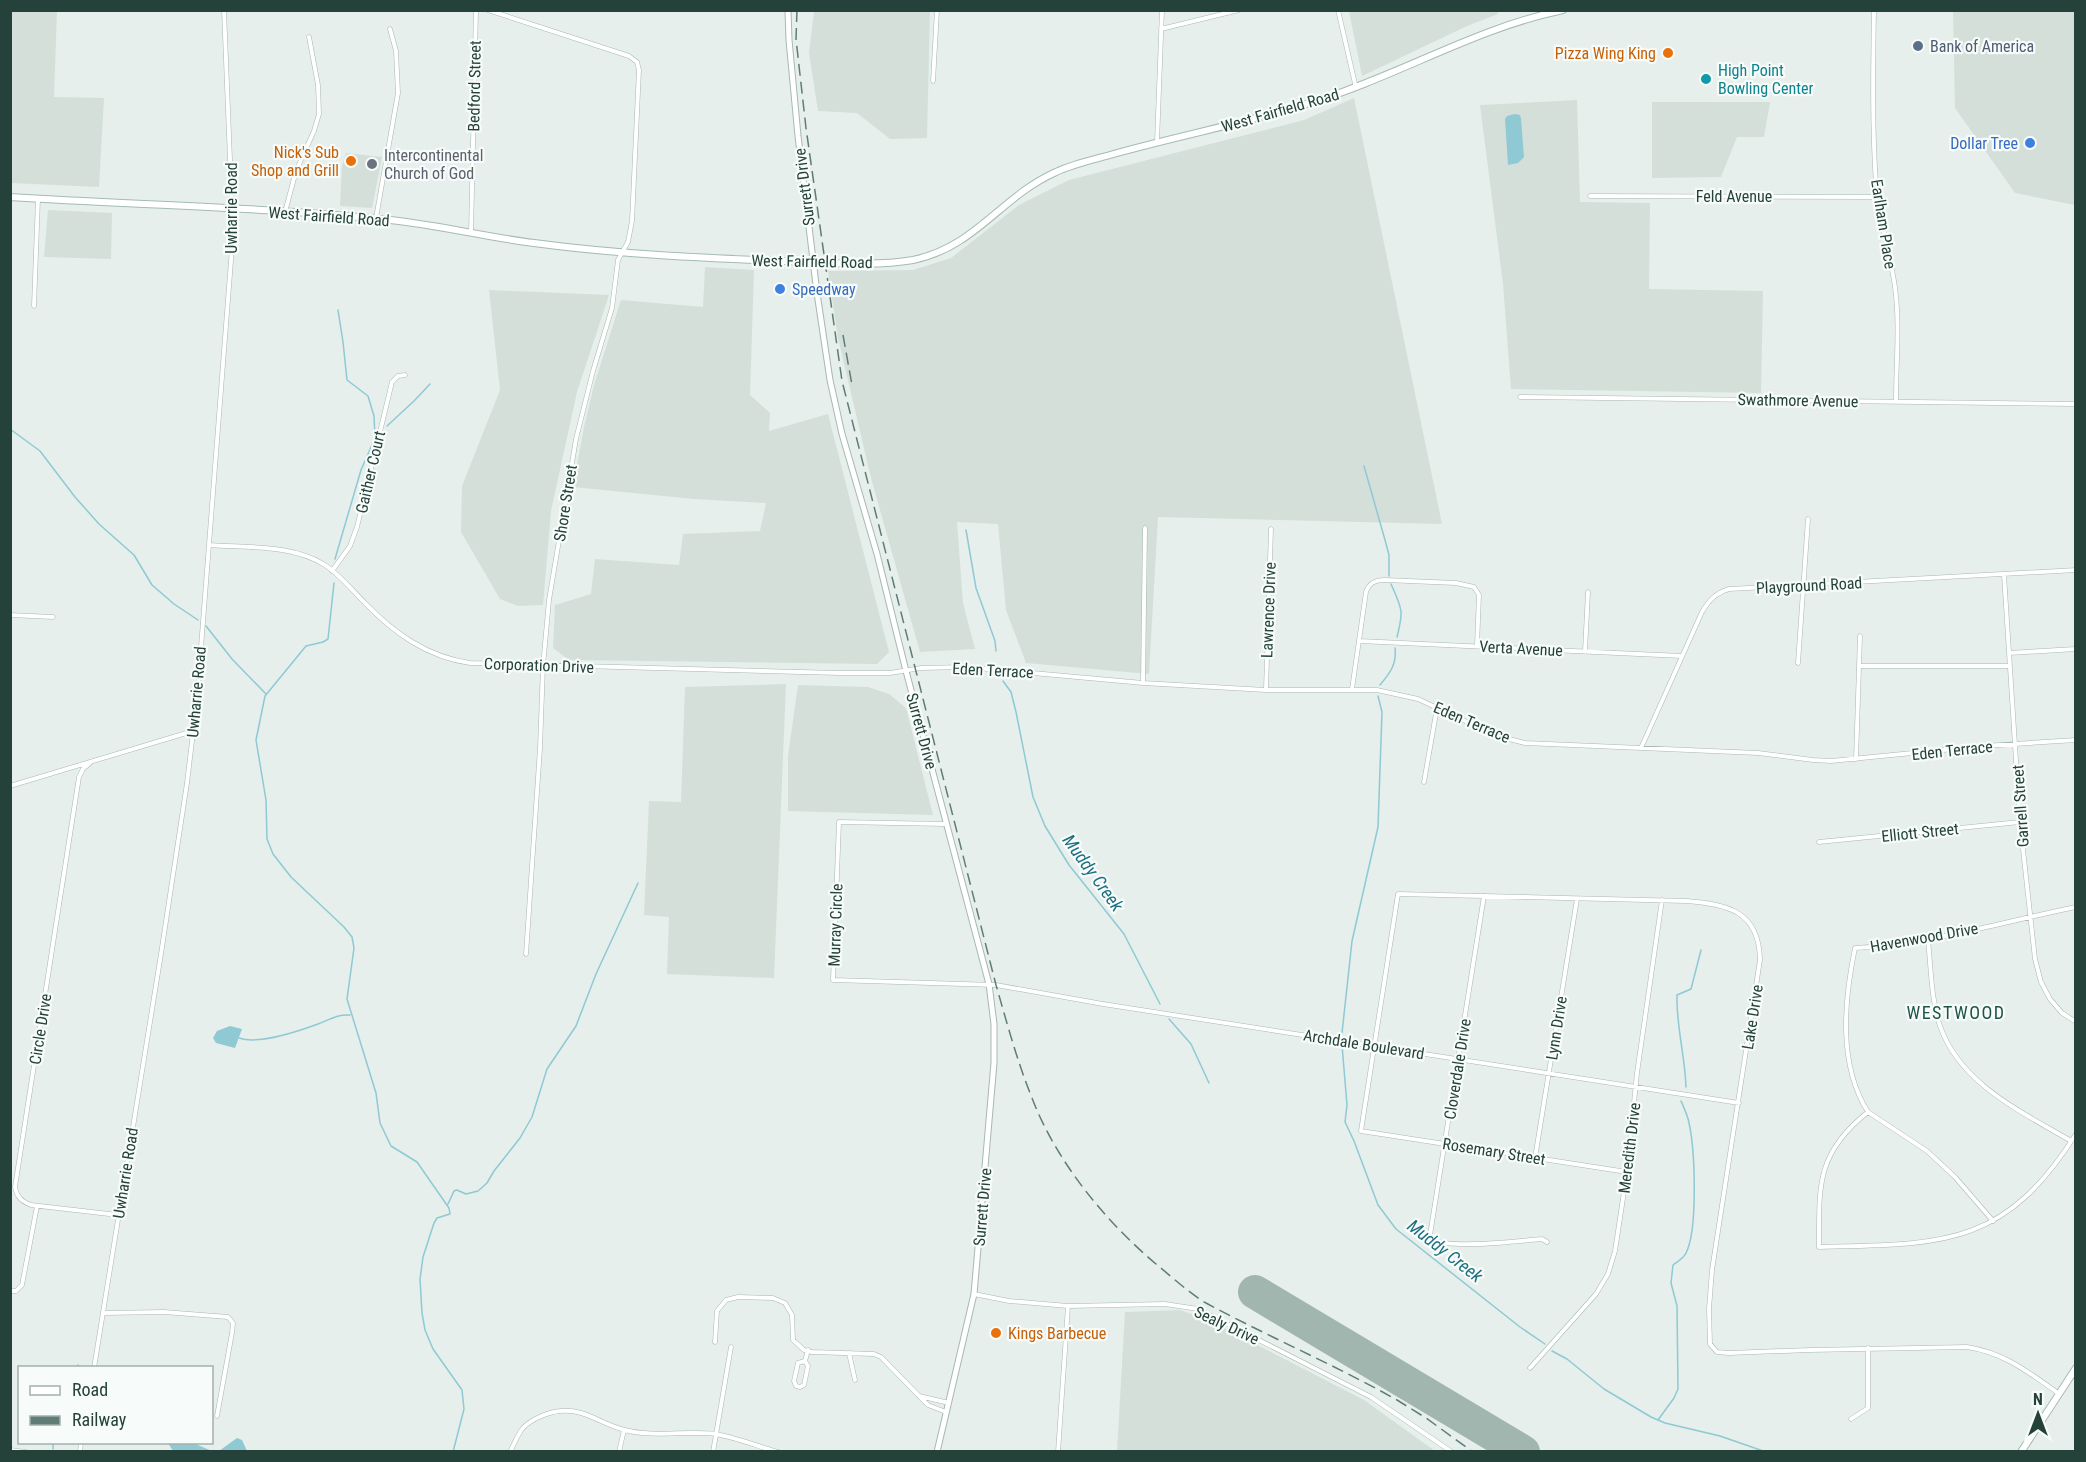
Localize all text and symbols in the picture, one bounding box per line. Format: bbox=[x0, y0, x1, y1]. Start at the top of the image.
place label: Bank of America bbox=[1930, 37, 2034, 56]
marker: Bank of America bbox=[1911, 39, 1925, 53]
street label: Bedford Street bbox=[464, 40, 485, 132]
place label: Pizza Wing King bbox=[1555, 44, 1656, 63]
marker: Pizza Wing King bbox=[1661, 46, 1675, 60]
place label: High Point Bowling Center bbox=[1718, 61, 1813, 98]
marker: High Point Bowling Center bbox=[1699, 72, 1713, 86]
street label: West Fairfield Road bbox=[1219, 85, 1341, 136]
place label: Dollar Tree bbox=[1950, 134, 2018, 153]
marker: Dollar Tree bbox=[2023, 136, 2037, 150]
place label: Nick's Sub Shop and Grill bbox=[251, 143, 339, 180]
place label: Intercontinental Church of God bbox=[384, 146, 483, 183]
street label: Surrett Drive bbox=[790, 147, 819, 227]
marker: Nick's Sub Shop and Grill bbox=[344, 154, 358, 168]
marker: Intercontinental Church of God bbox=[365, 157, 379, 171]
street label: Uwharrie Road bbox=[222, 162, 241, 254]
street label: Earlham Place bbox=[1867, 178, 1900, 270]
street label: Feld Avenue bbox=[1696, 187, 1772, 206]
street label: West Fairfield Road bbox=[268, 203, 390, 230]
street label: West Fairfield Road bbox=[751, 251, 873, 272]
place label: Speedway bbox=[792, 280, 856, 299]
marker: Speedway bbox=[773, 282, 787, 296]
street label: Swathmore Avenue bbox=[1737, 390, 1859, 411]
street label: Gaither Court bbox=[352, 429, 389, 515]
street label: Shore Street bbox=[550, 463, 581, 543]
street label: Lawrence Drive bbox=[1257, 562, 1280, 658]
street label: Playground Road bbox=[1755, 573, 1863, 598]
street label: Verta Avenue bbox=[1479, 637, 1563, 660]
street label: Uwharrie Road bbox=[183, 646, 210, 738]
street label: Corporation Drive bbox=[484, 654, 594, 677]
street label: Eden Terrace bbox=[952, 659, 1034, 682]
street label: Surrett Drive bbox=[902, 691, 941, 771]
street label: Eden Terrace bbox=[1431, 698, 1513, 747]
street label: Eden Terrace bbox=[1911, 737, 1994, 764]
street label: Garrell Street bbox=[2008, 764, 2033, 848]
street label: Elliott Street bbox=[1880, 819, 1960, 846]
water label: Muddy Creek bbox=[1059, 830, 1129, 916]
street label: Murray Circle bbox=[825, 883, 846, 967]
street label: Havenwood Drive bbox=[1869, 919, 1980, 956]
street label: Lake Drive bbox=[1738, 983, 1767, 1051]
street label: Circle Drive bbox=[26, 992, 55, 1066]
street label: Lynn Drive bbox=[1542, 995, 1571, 1061]
district label: WESTWOOD bbox=[1906, 1002, 2006, 1023]
street label: Cloverdale Drive bbox=[1440, 1017, 1475, 1121]
street label: Archdale Boulevard bbox=[1302, 1026, 1426, 1063]
street label: Meredith Drive bbox=[1614, 1102, 1645, 1195]
street label: Uwharrie Road bbox=[109, 1126, 142, 1220]
street label: Rosemary Street bbox=[1441, 1134, 1547, 1169]
street label: Surrett Drive bbox=[970, 1167, 995, 1247]
water label: Muddy Creek bbox=[1404, 1215, 1488, 1287]
street label: Sealy Drive bbox=[1191, 1302, 1262, 1349]
place label: Kings Barbecue bbox=[1008, 1324, 1106, 1343]
marker: Kings Barbecue bbox=[989, 1326, 1003, 1340]
legend bbox=[18, 1366, 213, 1444]
text: Road bbox=[72, 1379, 108, 1400]
north arrow bbox=[2008, 1384, 2068, 1444]
text: N bbox=[2033, 1390, 2043, 1409]
text: Railway bbox=[72, 1409, 127, 1430]

